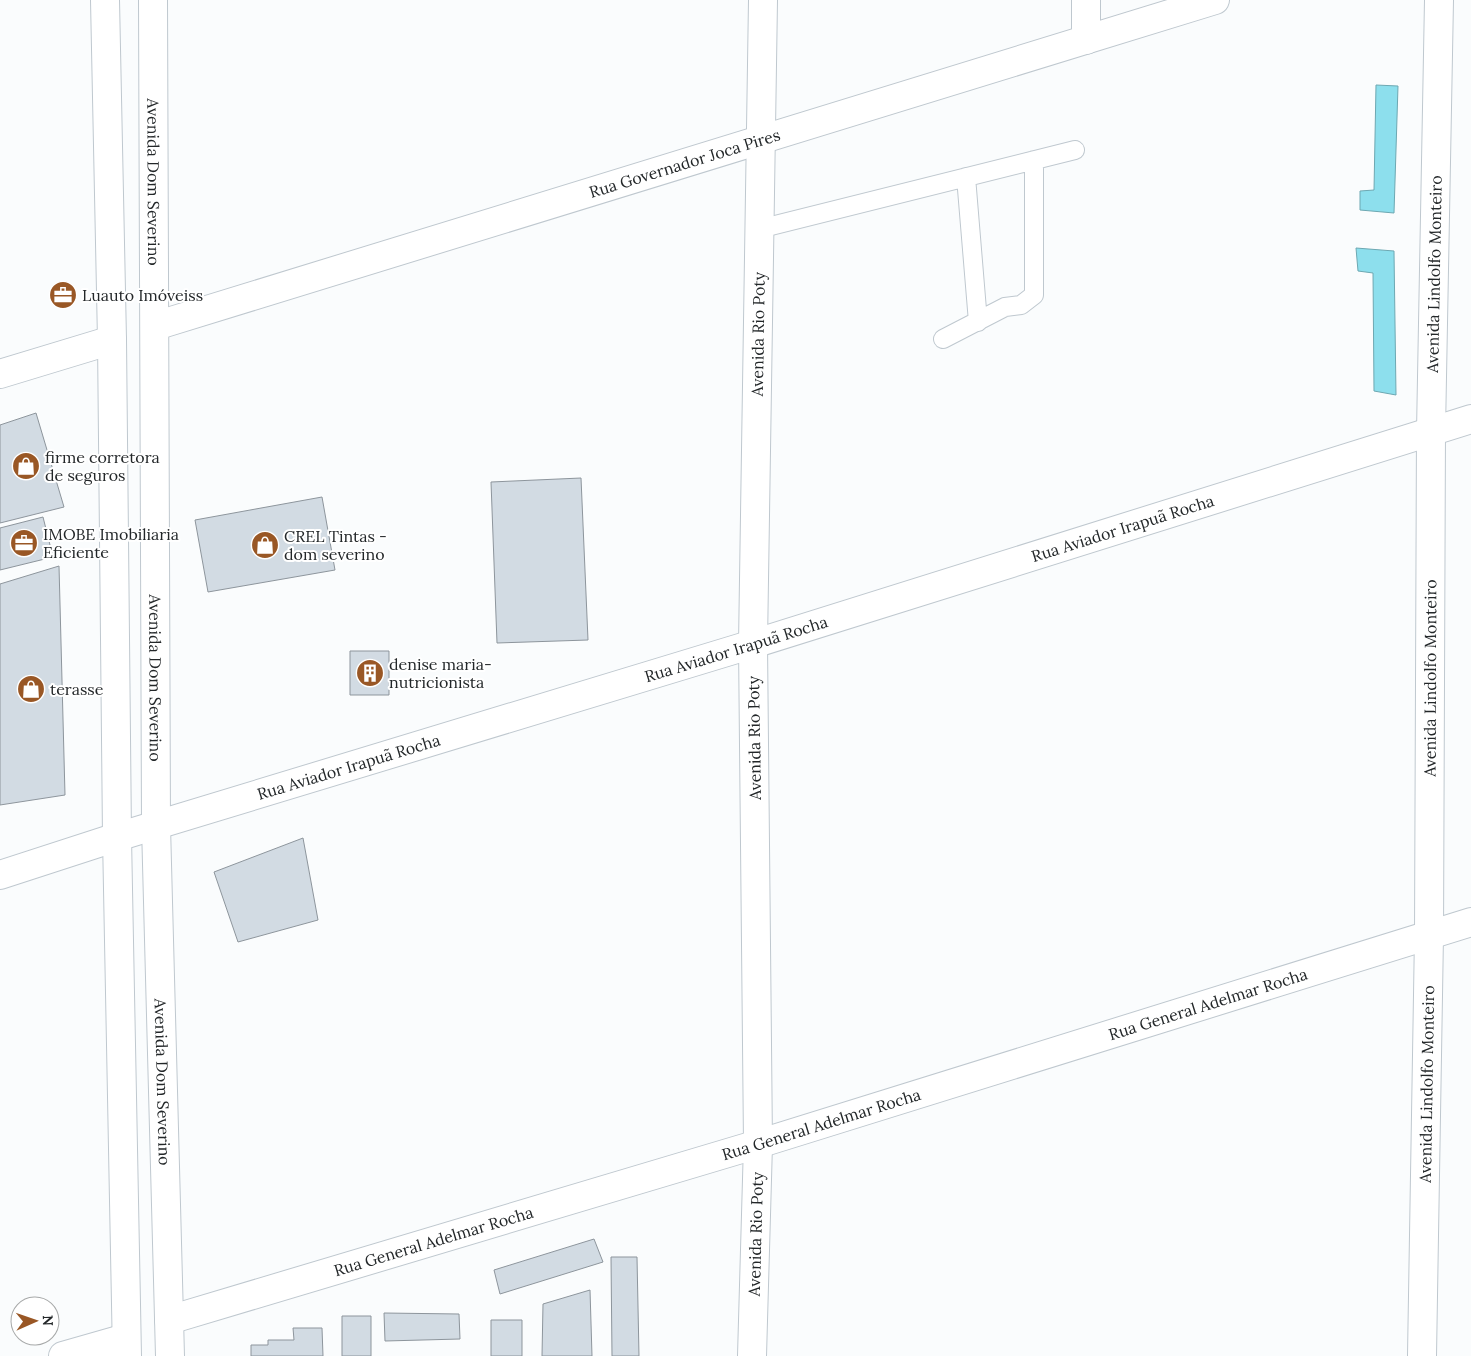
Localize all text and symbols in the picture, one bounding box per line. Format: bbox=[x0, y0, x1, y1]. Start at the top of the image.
street label: Avenida Dom Severino bbox=[143, 97, 164, 266]
street label: Rua Governador Joca Pires bbox=[587, 124, 782, 202]
street label: Avenida Lindolfo Monteiro bbox=[1422, 175, 1446, 374]
street label: Avenida Rio Poty bbox=[747, 271, 769, 398]
office icon: Luauto Imóveiss bbox=[48, 280, 78, 310]
place label: Luauto Imóveiss bbox=[82, 285, 203, 305]
place label: firme corretora de seguros bbox=[45, 447, 160, 485]
shop icon: firme corretora de seguros bbox=[11, 451, 41, 481]
street label: Rua Aviador Irapuã Rocha bbox=[1029, 490, 1216, 566]
place label: IMOBE Imobiliaria Eficiente bbox=[43, 524, 179, 562]
place label: CREL Tintas - dom severino bbox=[284, 526, 387, 564]
office icon: IMOBE Imobiliaria Eficiente bbox=[9, 528, 39, 558]
shop icon: CREL Tintas - dom severino bbox=[250, 530, 280, 560]
street label: Avenida Lindolfo Monteiro bbox=[1420, 579, 1440, 778]
street label: Avenida Dom Severino bbox=[145, 593, 166, 762]
street label: Rua Aviador Irapuã Rocha bbox=[642, 611, 830, 686]
place label: denise maria- nutricionista bbox=[389, 654, 492, 692]
building icon: denise maria- nutricionista bbox=[355, 658, 385, 688]
shop icon: terasse bbox=[16, 674, 46, 704]
street label: Avenida Rio Poty bbox=[743, 675, 765, 801]
place label: terasse bbox=[50, 679, 104, 699]
street label: Rua Aviador Irapuã Rocha bbox=[255, 730, 443, 804]
street label: Rua General Adelmar Rocha bbox=[1106, 964, 1310, 1044]
street label: Avenida Lindolfo Monteiro bbox=[1415, 985, 1438, 1184]
street label: Avenida Dom Severino bbox=[151, 997, 175, 1166]
street label: Rua General Adelmar Rocha bbox=[719, 1084, 923, 1164]
street label: Avenida Rio Poty bbox=[744, 1171, 767, 1298]
street label: Rua General Adelmar Rocha bbox=[331, 1202, 536, 1280]
north arrow bbox=[10, 1296, 60, 1346]
text: N bbox=[39, 1315, 57, 1326]

